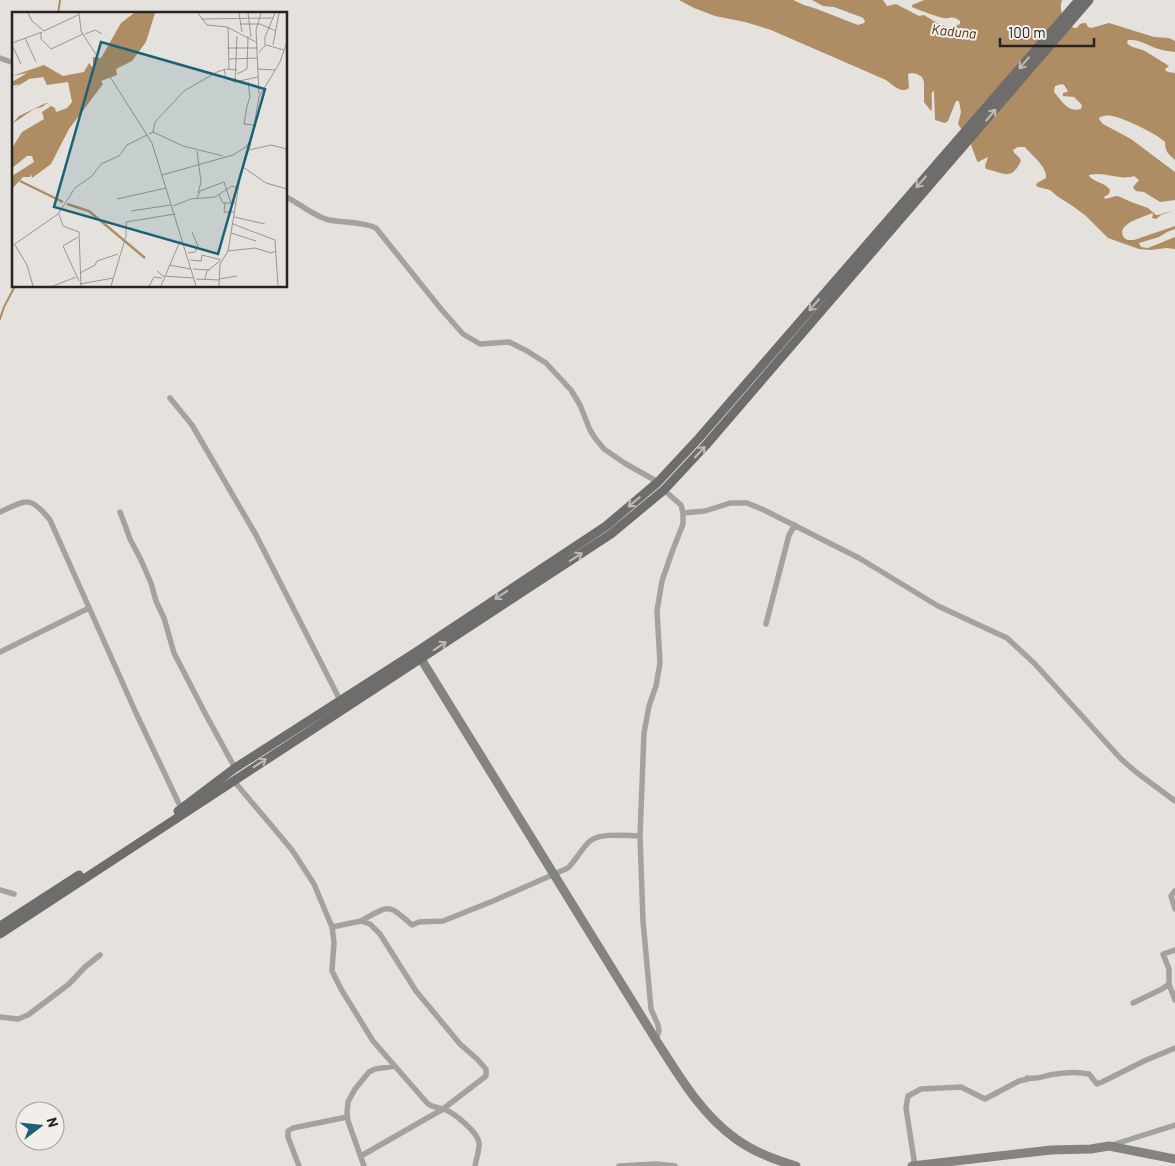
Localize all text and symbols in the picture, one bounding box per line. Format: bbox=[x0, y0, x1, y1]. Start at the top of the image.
inset map bbox=[12, 12, 288, 288]
scale bar bbox=[1000, 15, 1094, 47]
water label: Kaduna bbox=[931, 20, 977, 42]
text: 100 m bbox=[1008, 23, 1046, 41]
one-way arrow bbox=[1018, 57, 1030, 70]
one-way arrow bbox=[985, 108, 997, 121]
one-way arrow bbox=[915, 176, 927, 189]
one-way arrow bbox=[809, 298, 820, 311]
one-way arrow bbox=[694, 446, 706, 458]
one-way arrow bbox=[628, 497, 641, 508]
one-way arrow bbox=[569, 552, 583, 562]
one-way arrow bbox=[494, 590, 508, 600]
one-way arrow bbox=[433, 640, 447, 651]
one-way arrow bbox=[253, 758, 267, 769]
north arrow bbox=[15, 1101, 65, 1151]
text: N bbox=[44, 1115, 62, 1129]

